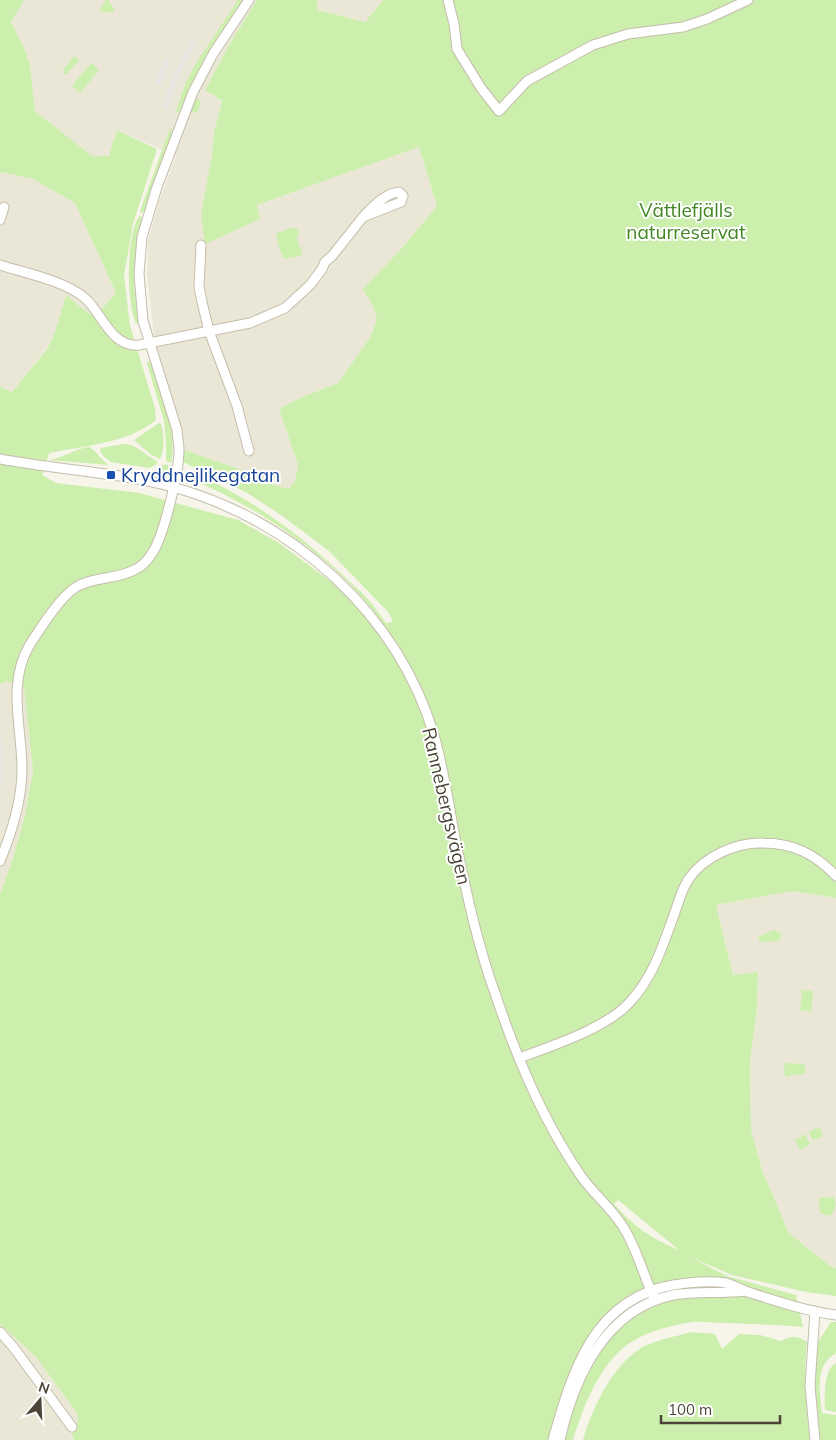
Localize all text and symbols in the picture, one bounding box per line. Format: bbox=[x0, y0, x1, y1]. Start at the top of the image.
park label: Vättlefjälls naturreservat bbox=[626, 198, 746, 244]
place label: Kryddnejlikegatan bbox=[121, 463, 280, 487]
marker: Kryddnejlikegatan bbox=[105, 469, 117, 481]
street label: Rannebergsvägen bbox=[417, 725, 477, 887]
north arrow bbox=[15, 1375, 65, 1425]
text: N bbox=[36, 1377, 52, 1398]
scale bar bbox=[661, 1392, 780, 1424]
text: 100 m bbox=[668, 1400, 712, 1419]

